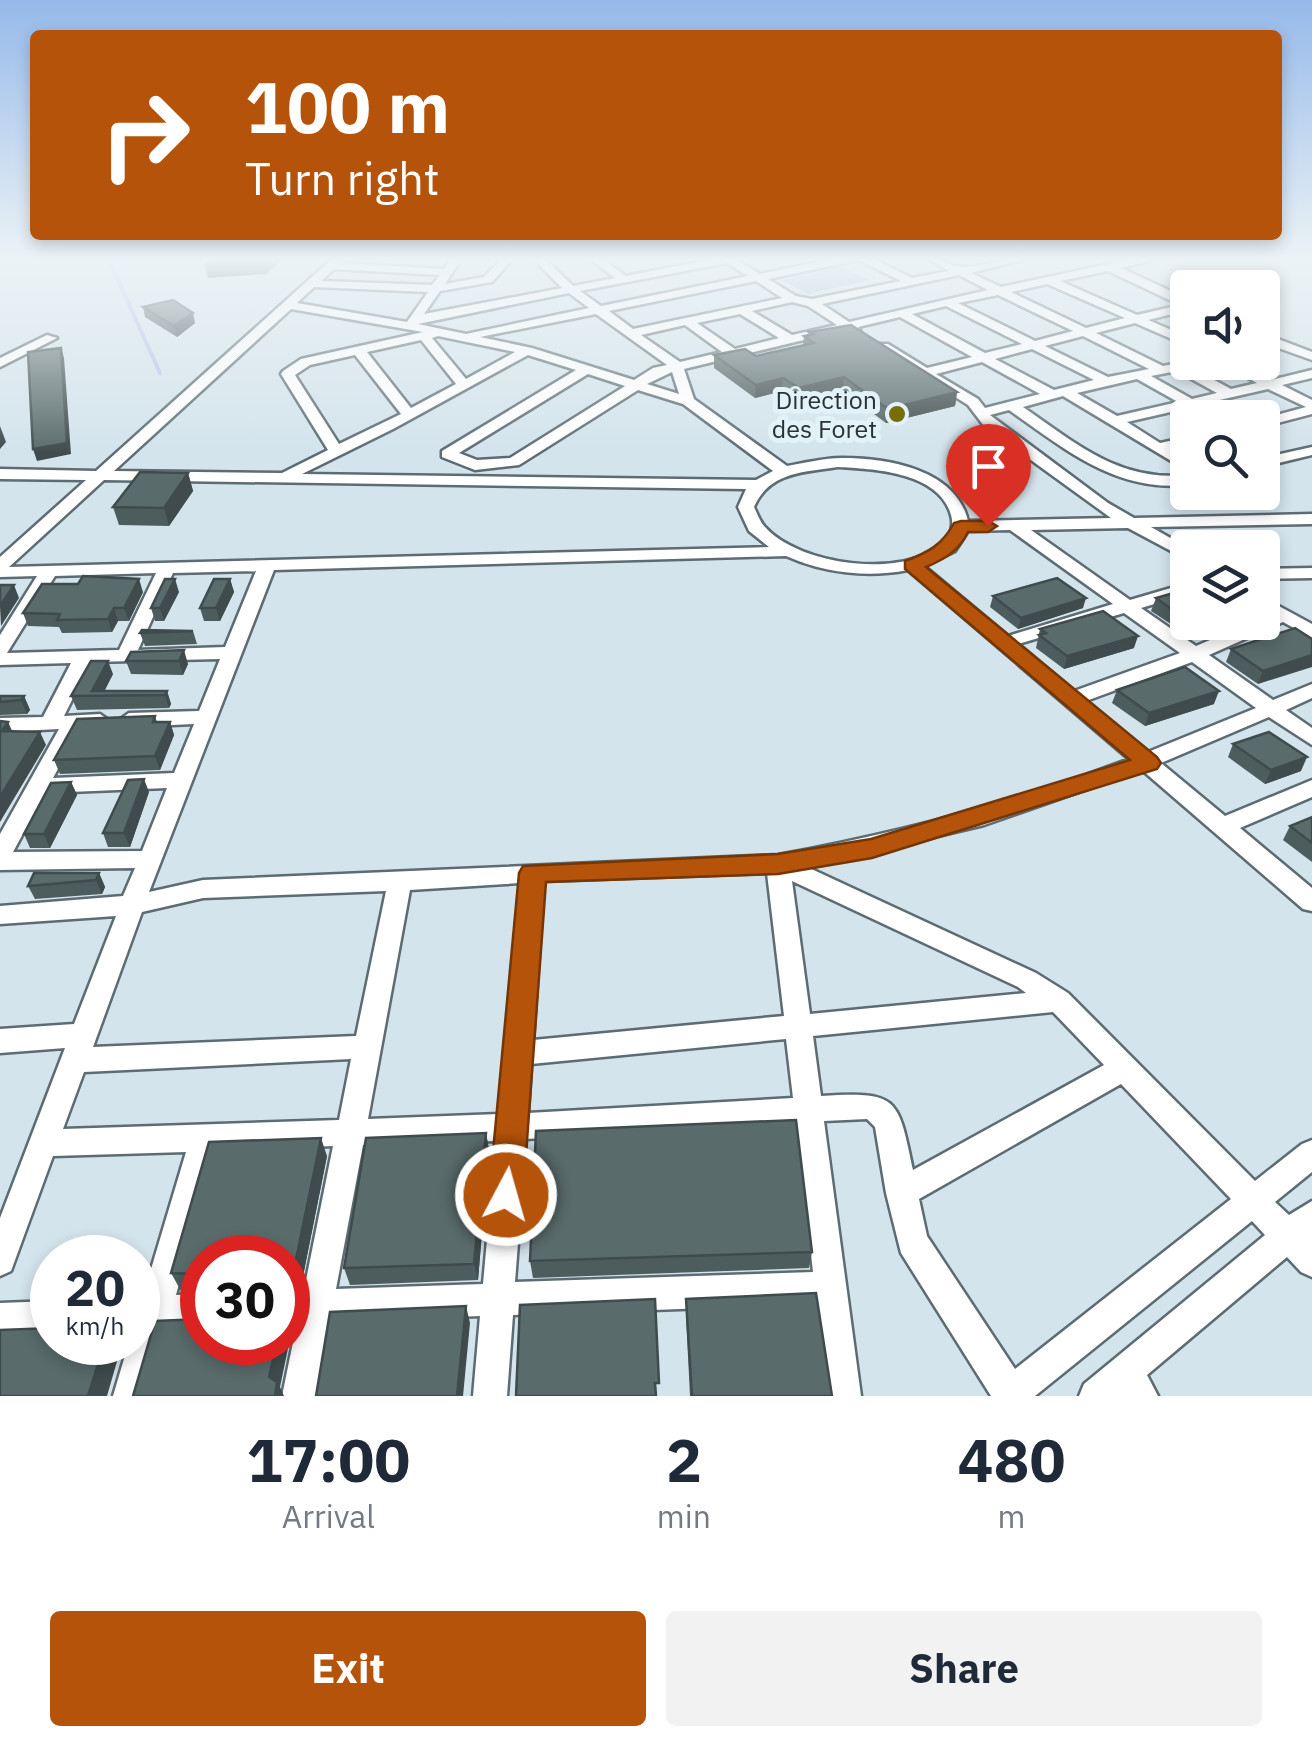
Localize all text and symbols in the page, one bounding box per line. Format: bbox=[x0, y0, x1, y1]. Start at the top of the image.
text: 100 m bbox=[245, 61, 450, 152]
icon: right bbox=[80, 70, 210, 200]
text: Turn right bbox=[245, 149, 440, 207]
map controls bbox=[1170, 270, 1280, 640]
button: sound bbox=[1170, 270, 1280, 380]
place label: Direction des Foret bbox=[772, 383, 877, 445]
button: search bbox=[1170, 400, 1280, 510]
marker: Direction des Foret bbox=[886, 403, 908, 425]
pin bbox=[946, 424, 1031, 527]
icon: arrive bbox=[961, 439, 1016, 494]
button: layers bbox=[1170, 530, 1280, 640]
position arrow bbox=[454, 1143, 558, 1247]
speed limit sign: 30 bbox=[180, 1235, 310, 1365]
text: 20 bbox=[65, 1255, 125, 1320]
text: km/h bbox=[66, 1309, 124, 1342]
text: 17:00 bbox=[247, 1420, 410, 1499]
text: 2 bbox=[666, 1420, 702, 1499]
text: 480 bbox=[957, 1420, 1065, 1499]
text: Arrival bbox=[282, 1495, 375, 1537]
text: min bbox=[657, 1495, 711, 1537]
text: m bbox=[998, 1495, 1025, 1537]
button: Exit bbox=[50, 1611, 646, 1726]
button: Share bbox=[666, 1611, 1262, 1726]

